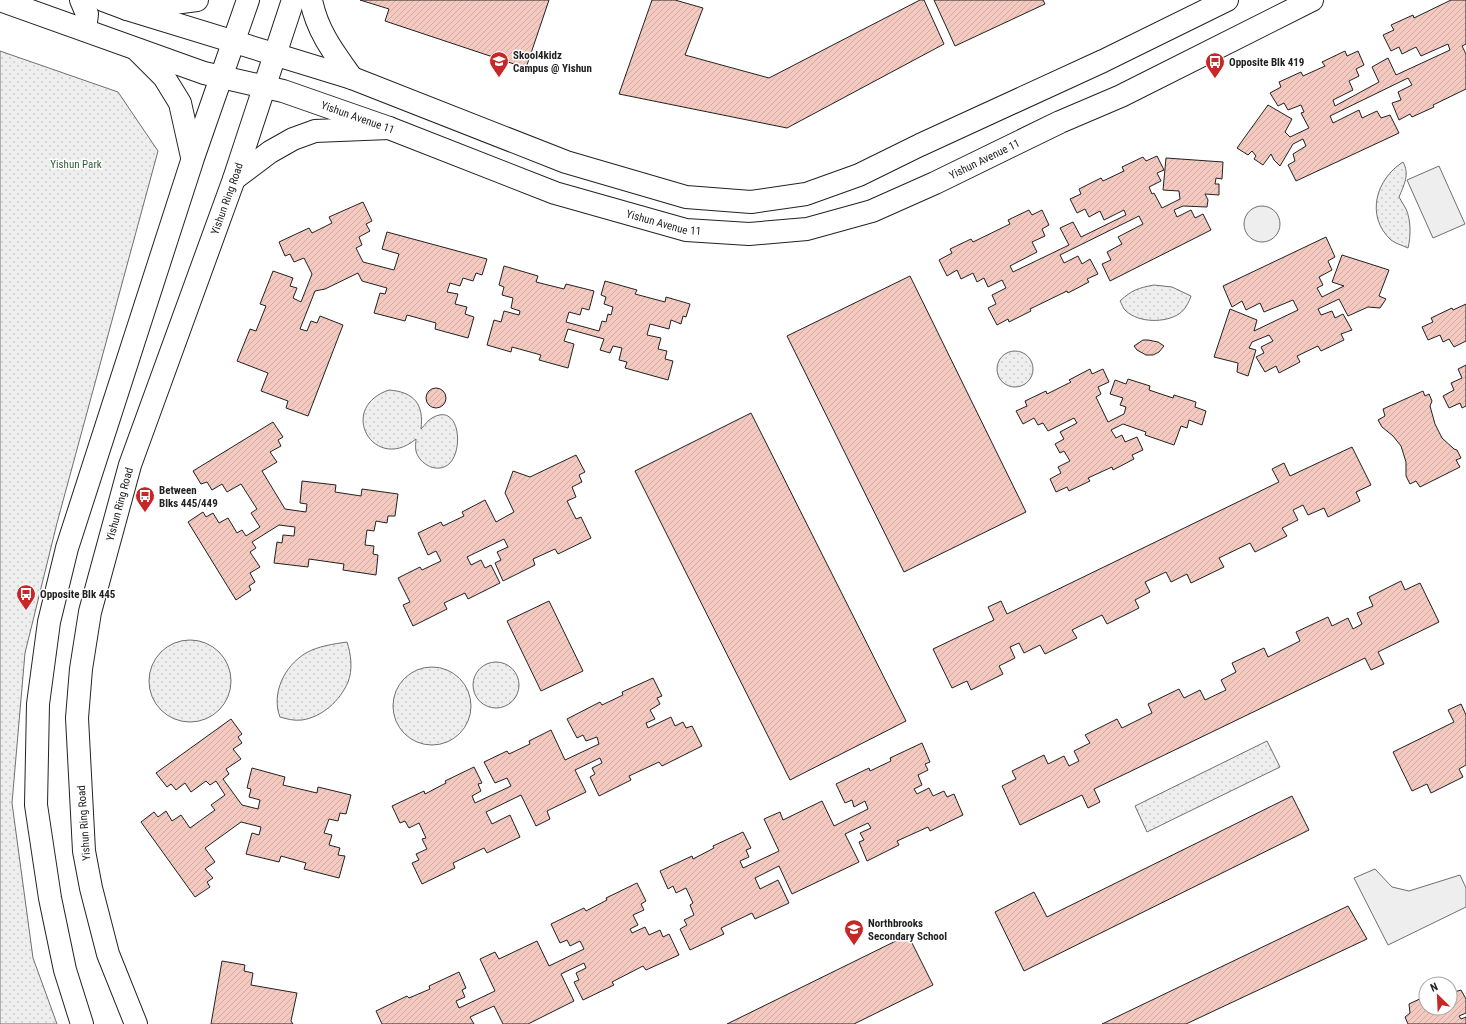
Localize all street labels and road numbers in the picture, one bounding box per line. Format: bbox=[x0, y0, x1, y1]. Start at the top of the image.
street label: Yishun Avenue 11 bbox=[319, 98, 396, 136]
street label: Yishun Avenue 11 bbox=[947, 136, 1022, 182]
street label: Yishun Ring Road bbox=[208, 161, 245, 236]
street label: Yishun Avenue 11 bbox=[625, 207, 701, 237]
street label: Yishun Ring Road bbox=[103, 466, 136, 542]
street label: Yishun Ring Road bbox=[75, 785, 93, 861]

